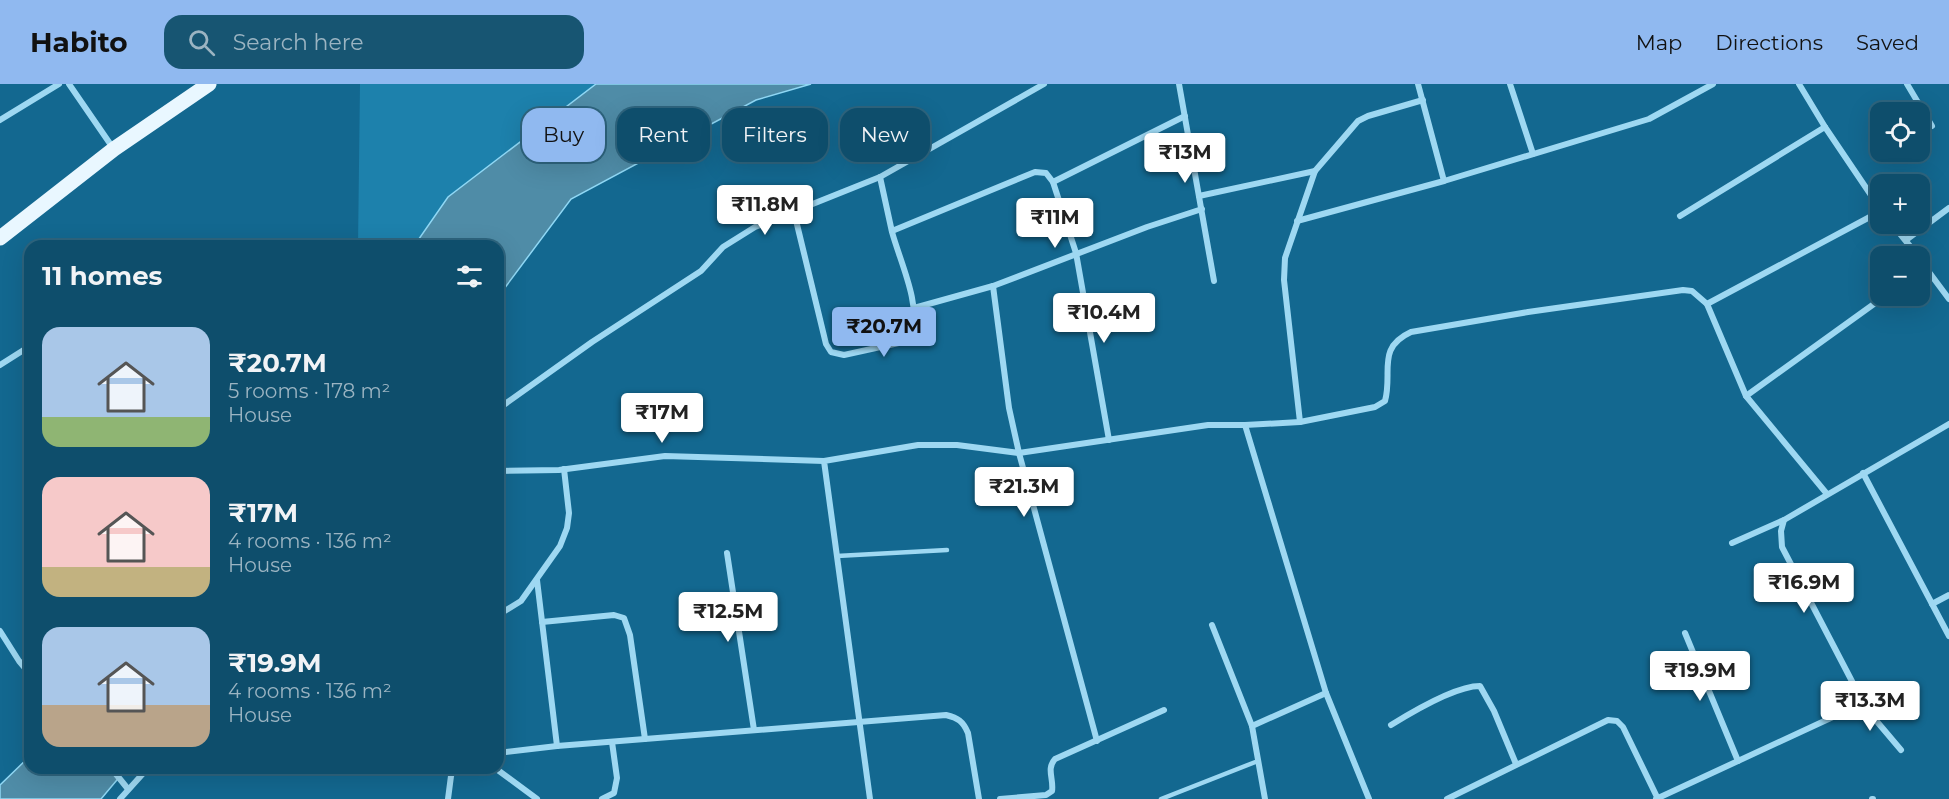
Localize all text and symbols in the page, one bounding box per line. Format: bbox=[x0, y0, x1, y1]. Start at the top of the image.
search box bbox=[164, 15, 584, 69]
text: Habito bbox=[30, 25, 128, 59]
icon: search bbox=[185, 26, 218, 59]
text: Search here bbox=[233, 29, 364, 56]
text: Map bbox=[1636, 30, 1682, 55]
text: Directions bbox=[1715, 30, 1823, 55]
text: Saved bbox=[1856, 30, 1919, 55]
map controls bbox=[1870, 102, 1930, 306]
button: locate bbox=[1870, 102, 1930, 162]
chip: Buy bbox=[522, 108, 605, 162]
chip: Rent bbox=[617, 108, 710, 162]
chip: Filters bbox=[722, 108, 828, 162]
chip: New bbox=[840, 108, 930, 162]
pin: ₹13M bbox=[1149, 133, 1221, 184]
text: ₹13M bbox=[1158, 140, 1212, 164]
button: + bbox=[1870, 174, 1930, 234]
pin: ₹11.8M bbox=[716, 185, 814, 236]
text: ₹11.8M bbox=[731, 192, 799, 216]
pin: ₹11M bbox=[1019, 198, 1091, 249]
text: ₹11M bbox=[1030, 205, 1080, 229]
button: − bbox=[1870, 246, 1930, 306]
text: 11 homes bbox=[42, 260, 162, 292]
icon: filters bbox=[453, 260, 486, 293]
pin: ₹10.4M bbox=[1055, 293, 1153, 344]
text: ₹10.4M bbox=[1067, 300, 1141, 324]
pin: ₹20.7M bbox=[835, 307, 933, 358]
text: ₹20.7M bbox=[846, 314, 922, 338]
text: ₹20.7M bbox=[228, 347, 327, 379]
icon: home bbox=[90, 351, 162, 423]
text: 5 rooms · 178 m² bbox=[228, 379, 390, 403]
pin: ₹17M bbox=[626, 393, 698, 444]
text: ₹17M bbox=[635, 400, 689, 424]
text: House bbox=[228, 403, 292, 427]
pin: ₹21.3M bbox=[975, 467, 1073, 518]
text: ₹21.3M bbox=[989, 474, 1059, 498]
text: ₹17M bbox=[228, 497, 298, 529]
icon: home bbox=[90, 501, 162, 573]
text: 4 rooms · 136 m² bbox=[228, 529, 392, 553]
text: House bbox=[228, 553, 292, 577]
pin: ₹16.9M bbox=[1755, 563, 1853, 614]
text: ₹16.9M bbox=[1768, 570, 1840, 594]
pin: ₹12.5M bbox=[679, 592, 777, 643]
text: ₹12.5M bbox=[693, 599, 763, 623]
text: ₹19.9M bbox=[228, 647, 322, 679]
icon: home bbox=[90, 651, 162, 723]
pin: ₹19.9M bbox=[1651, 651, 1749, 702]
text: ₹19.9M bbox=[1664, 658, 1736, 682]
text: 4 rooms · 136 m² bbox=[228, 679, 392, 703]
pin: ₹13.3M bbox=[1821, 681, 1919, 732]
text: ₹13.3M bbox=[1835, 688, 1905, 712]
text: House bbox=[228, 703, 292, 727]

